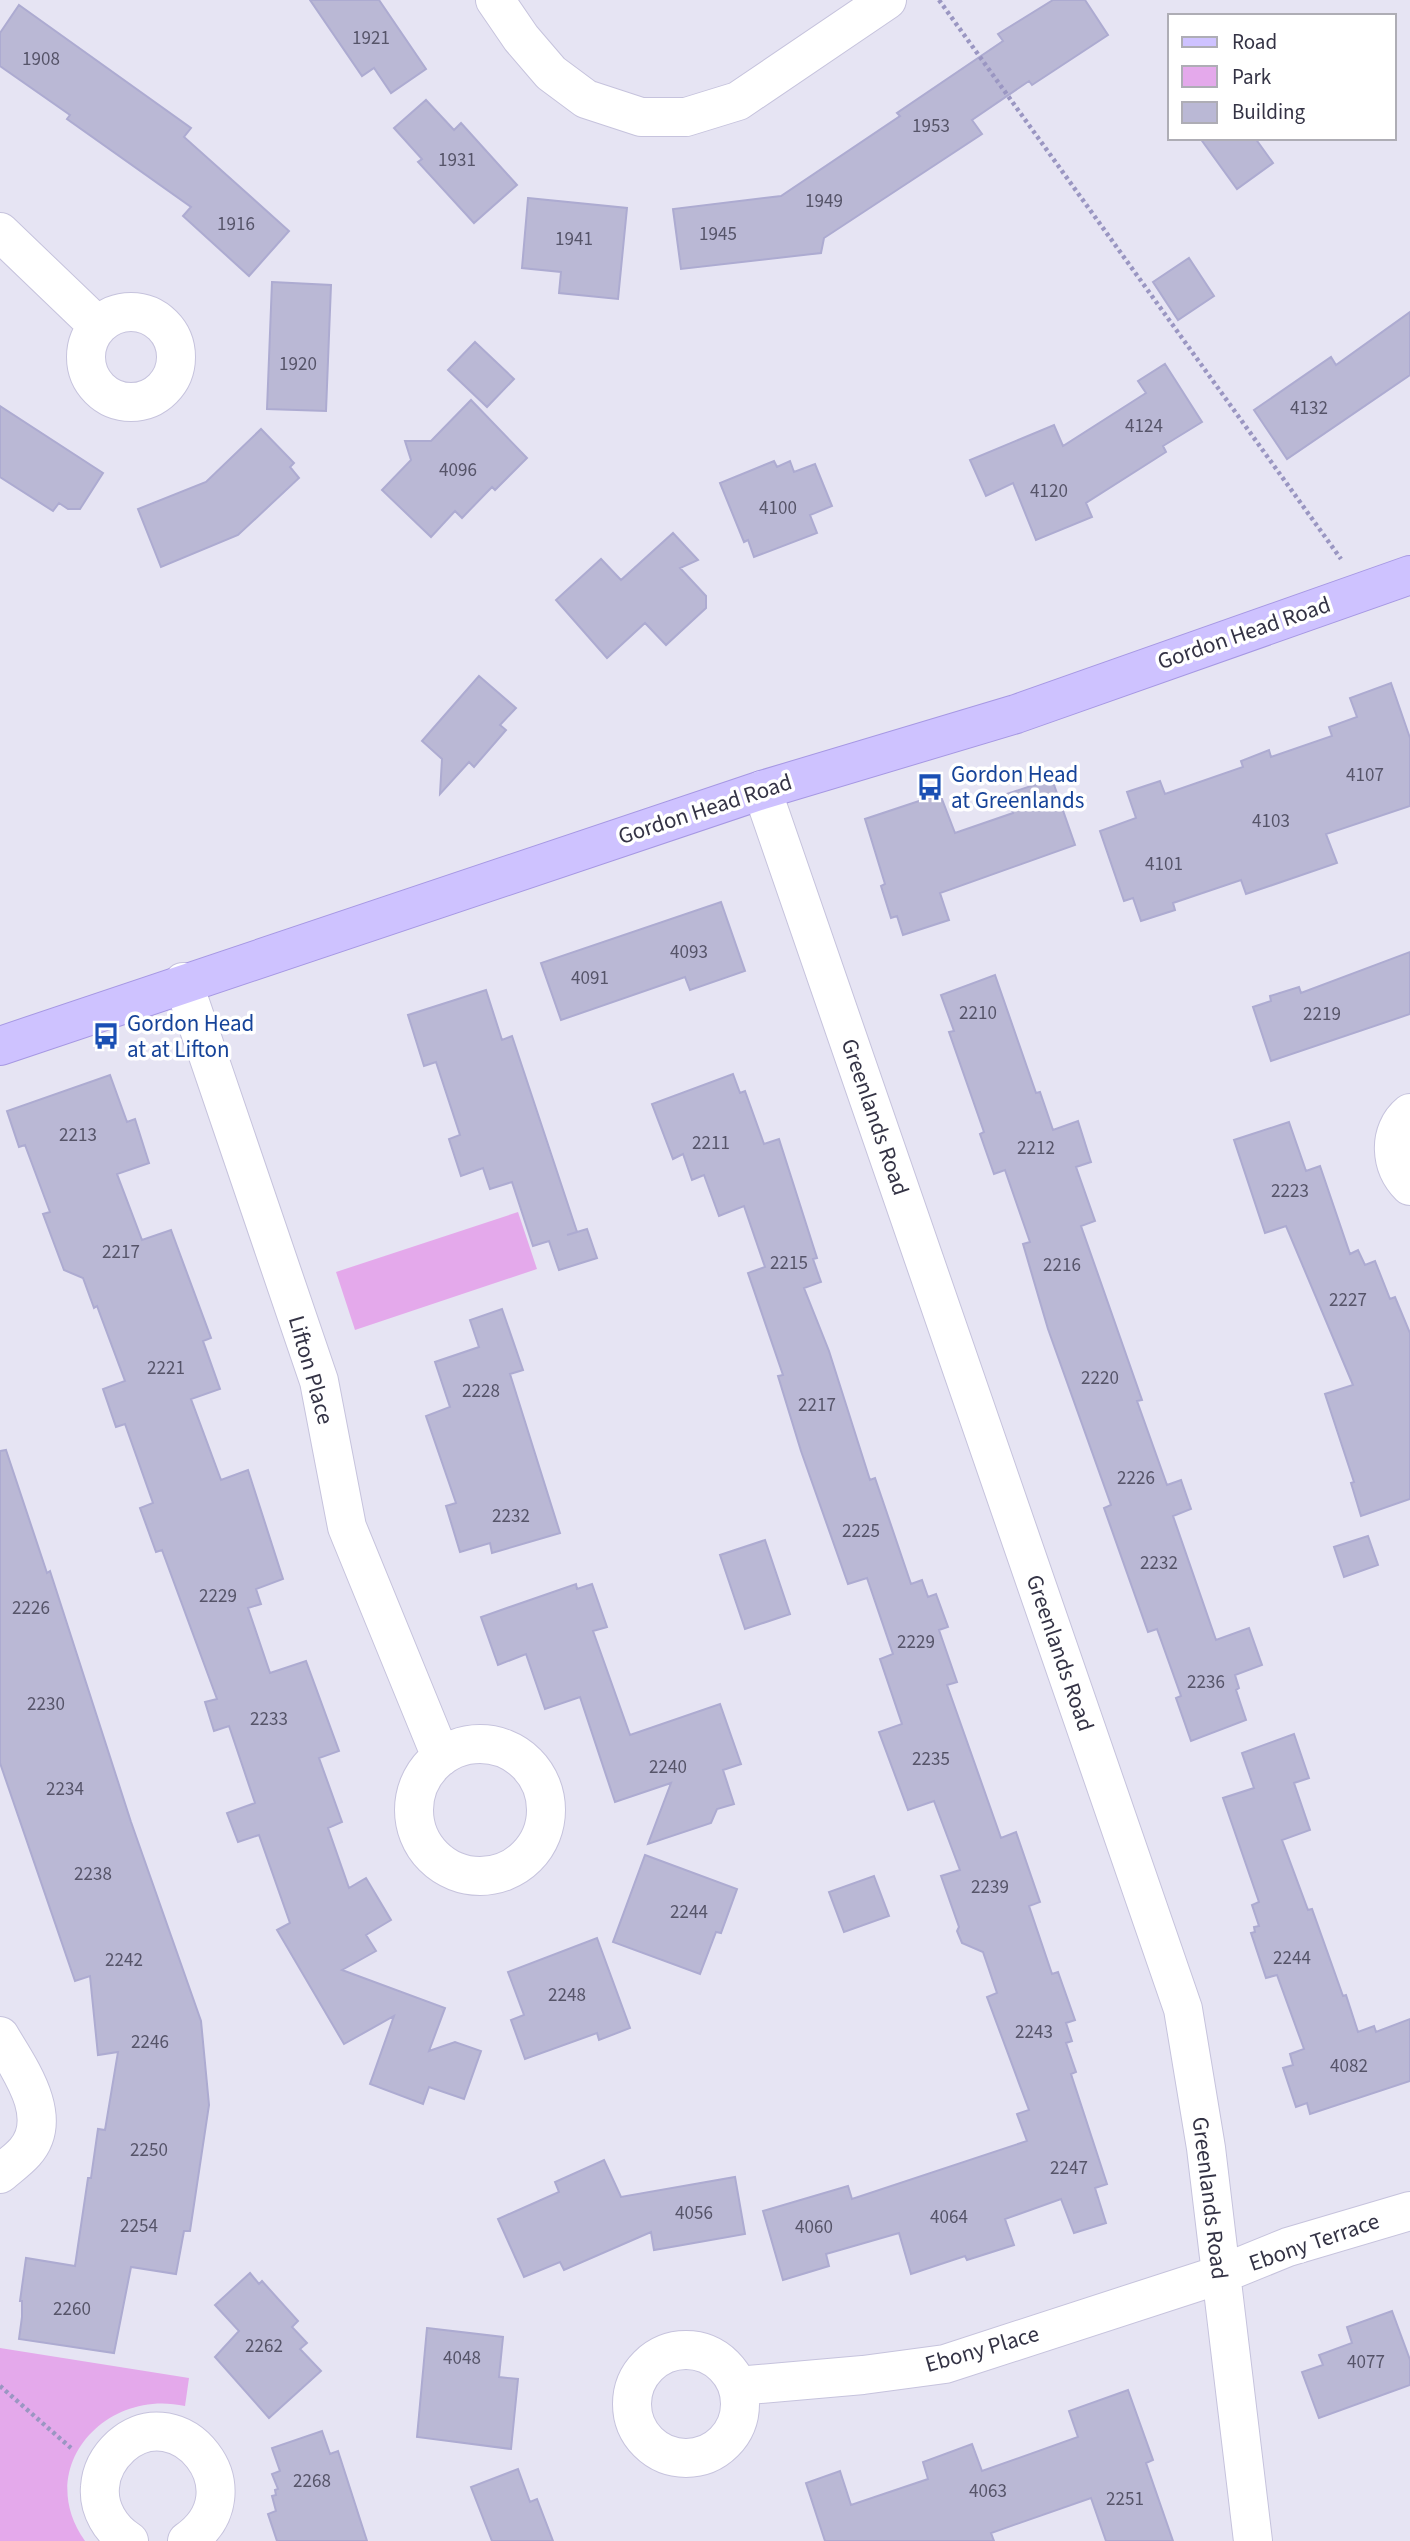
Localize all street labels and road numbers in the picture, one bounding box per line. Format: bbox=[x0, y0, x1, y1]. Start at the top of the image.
street label: Gordon Head Road bbox=[1153, 588, 1335, 678]
street label: Gordon Head Road bbox=[614, 765, 796, 853]
street label: Greenlands Road bbox=[833, 1034, 917, 1200]
street label: Lifton Place bbox=[280, 1312, 342, 1428]
street label: Greenlands Road bbox=[1018, 1570, 1102, 1736]
street label: Greenlands Road bbox=[1184, 2115, 1236, 2281]
street label: Ebony Terrace bbox=[1244, 2204, 1384, 2280]
street label: Ebony Place bbox=[921, 2317, 1043, 2381]

